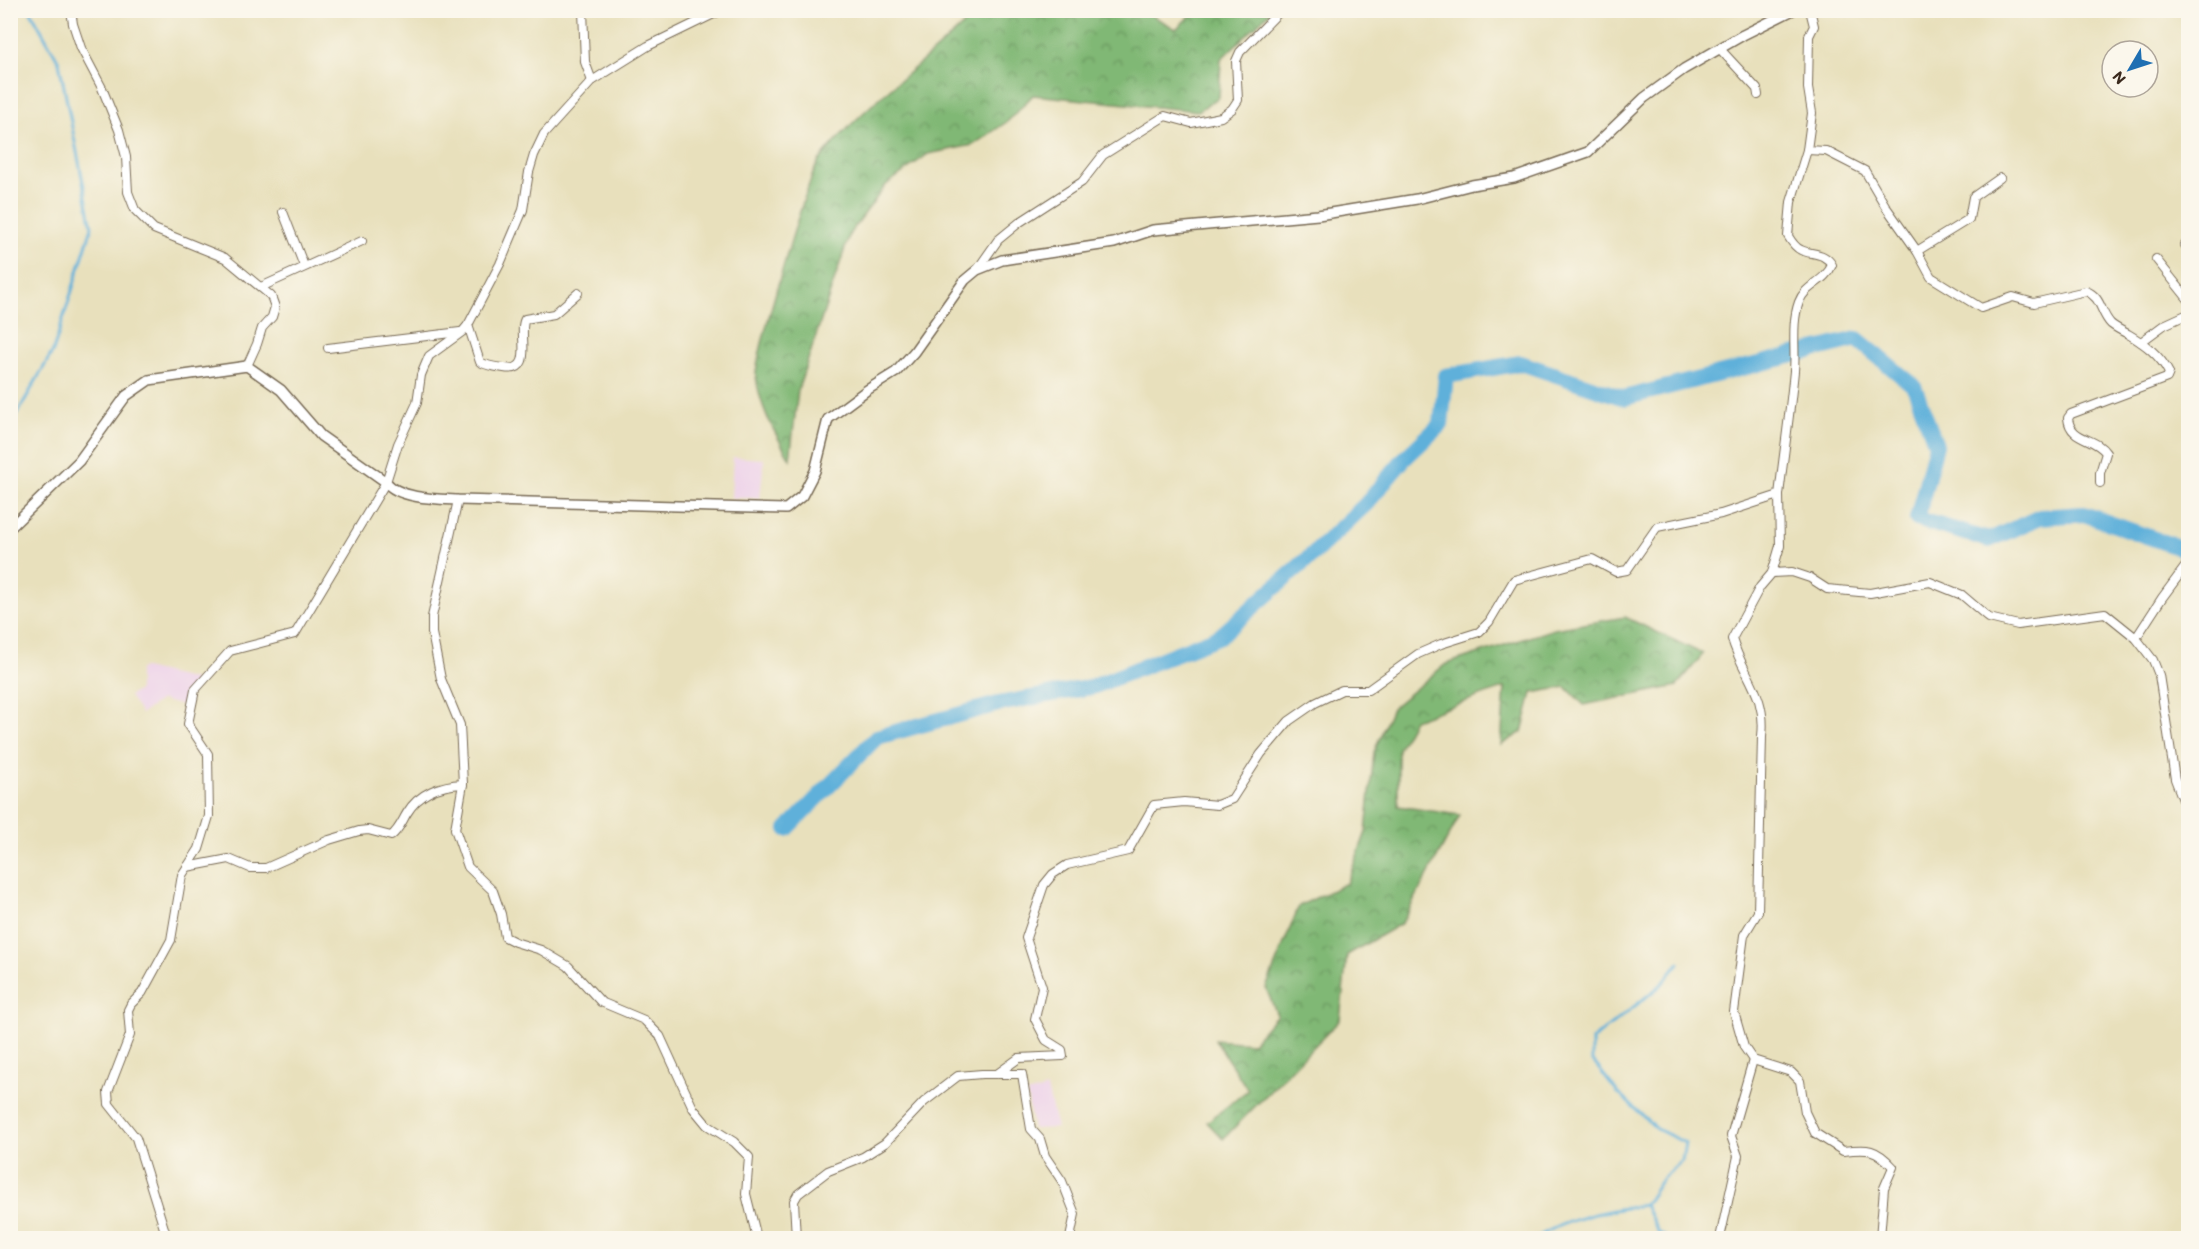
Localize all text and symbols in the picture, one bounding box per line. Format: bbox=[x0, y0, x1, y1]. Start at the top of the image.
north arrow bbox=[2100, 39, 2160, 99]
text: N bbox=[2108, 68, 2130, 88]

